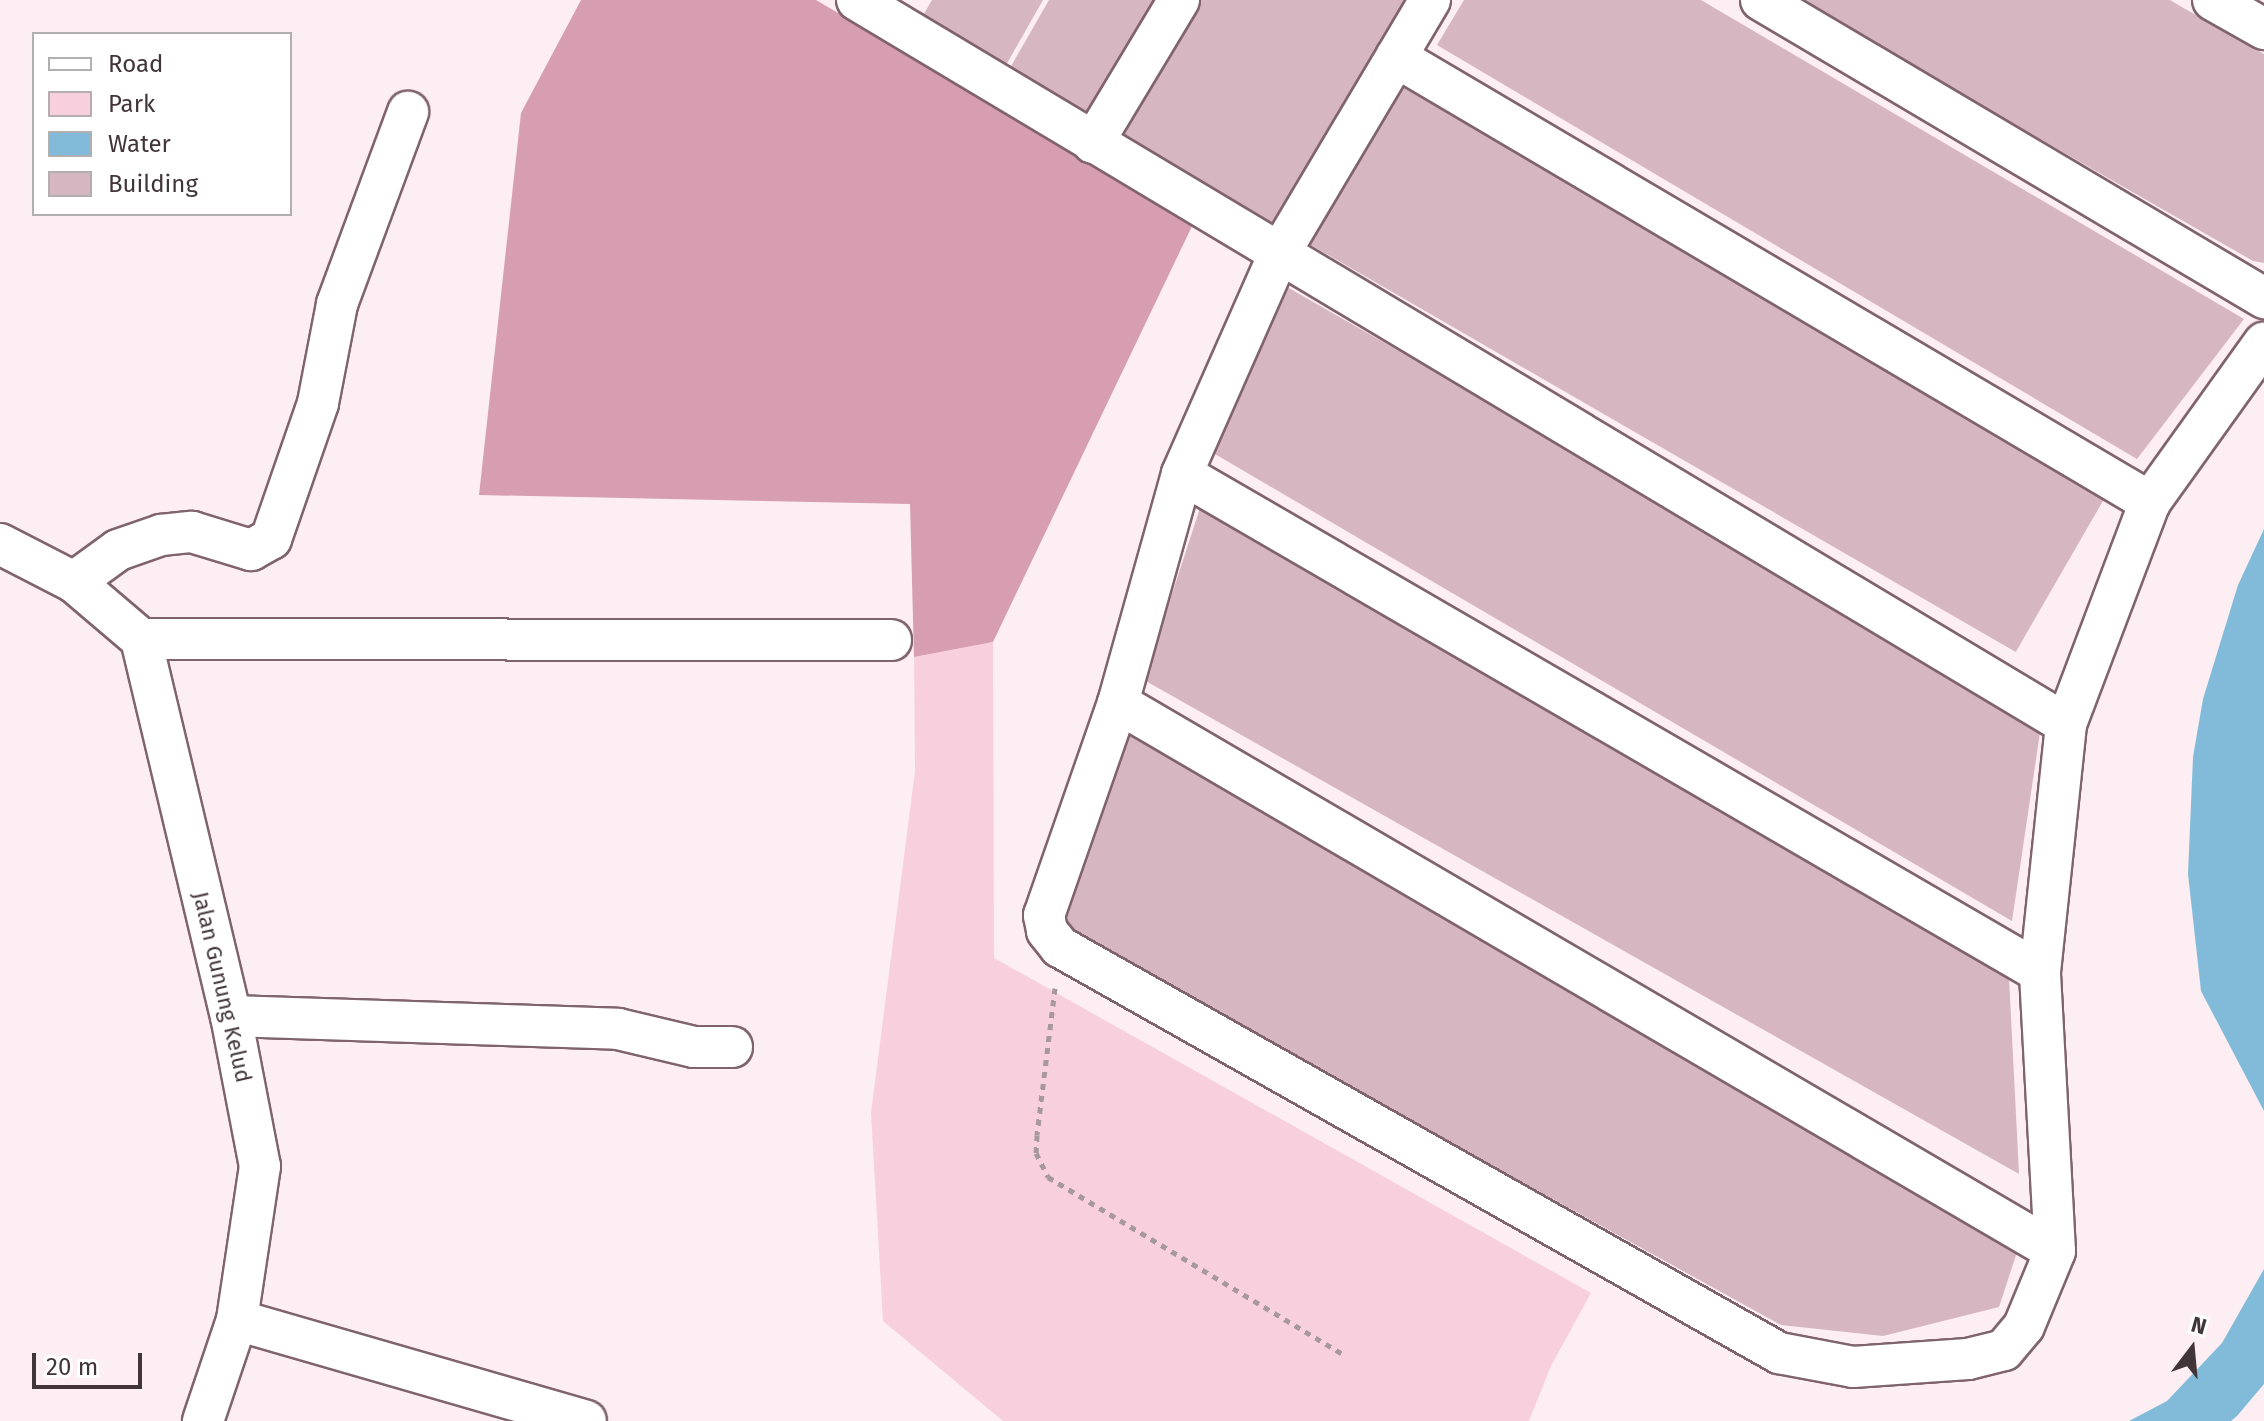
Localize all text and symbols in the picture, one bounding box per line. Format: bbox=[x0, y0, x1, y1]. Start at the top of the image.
legend bbox=[32, 32, 292, 216]
text: Road bbox=[108, 50, 163, 78]
text: Park bbox=[108, 90, 155, 118]
text: Water bbox=[108, 130, 171, 158]
text: Building bbox=[108, 170, 198, 198]
street label: Jalan Gunung Kelud bbox=[187, 889, 257, 1085]
north arrow bbox=[2152, 1309, 2232, 1389]
text: N bbox=[2188, 1310, 2209, 1340]
scale bar bbox=[36, 1337, 146, 1387]
text: 20 m bbox=[46, 1353, 98, 1381]

